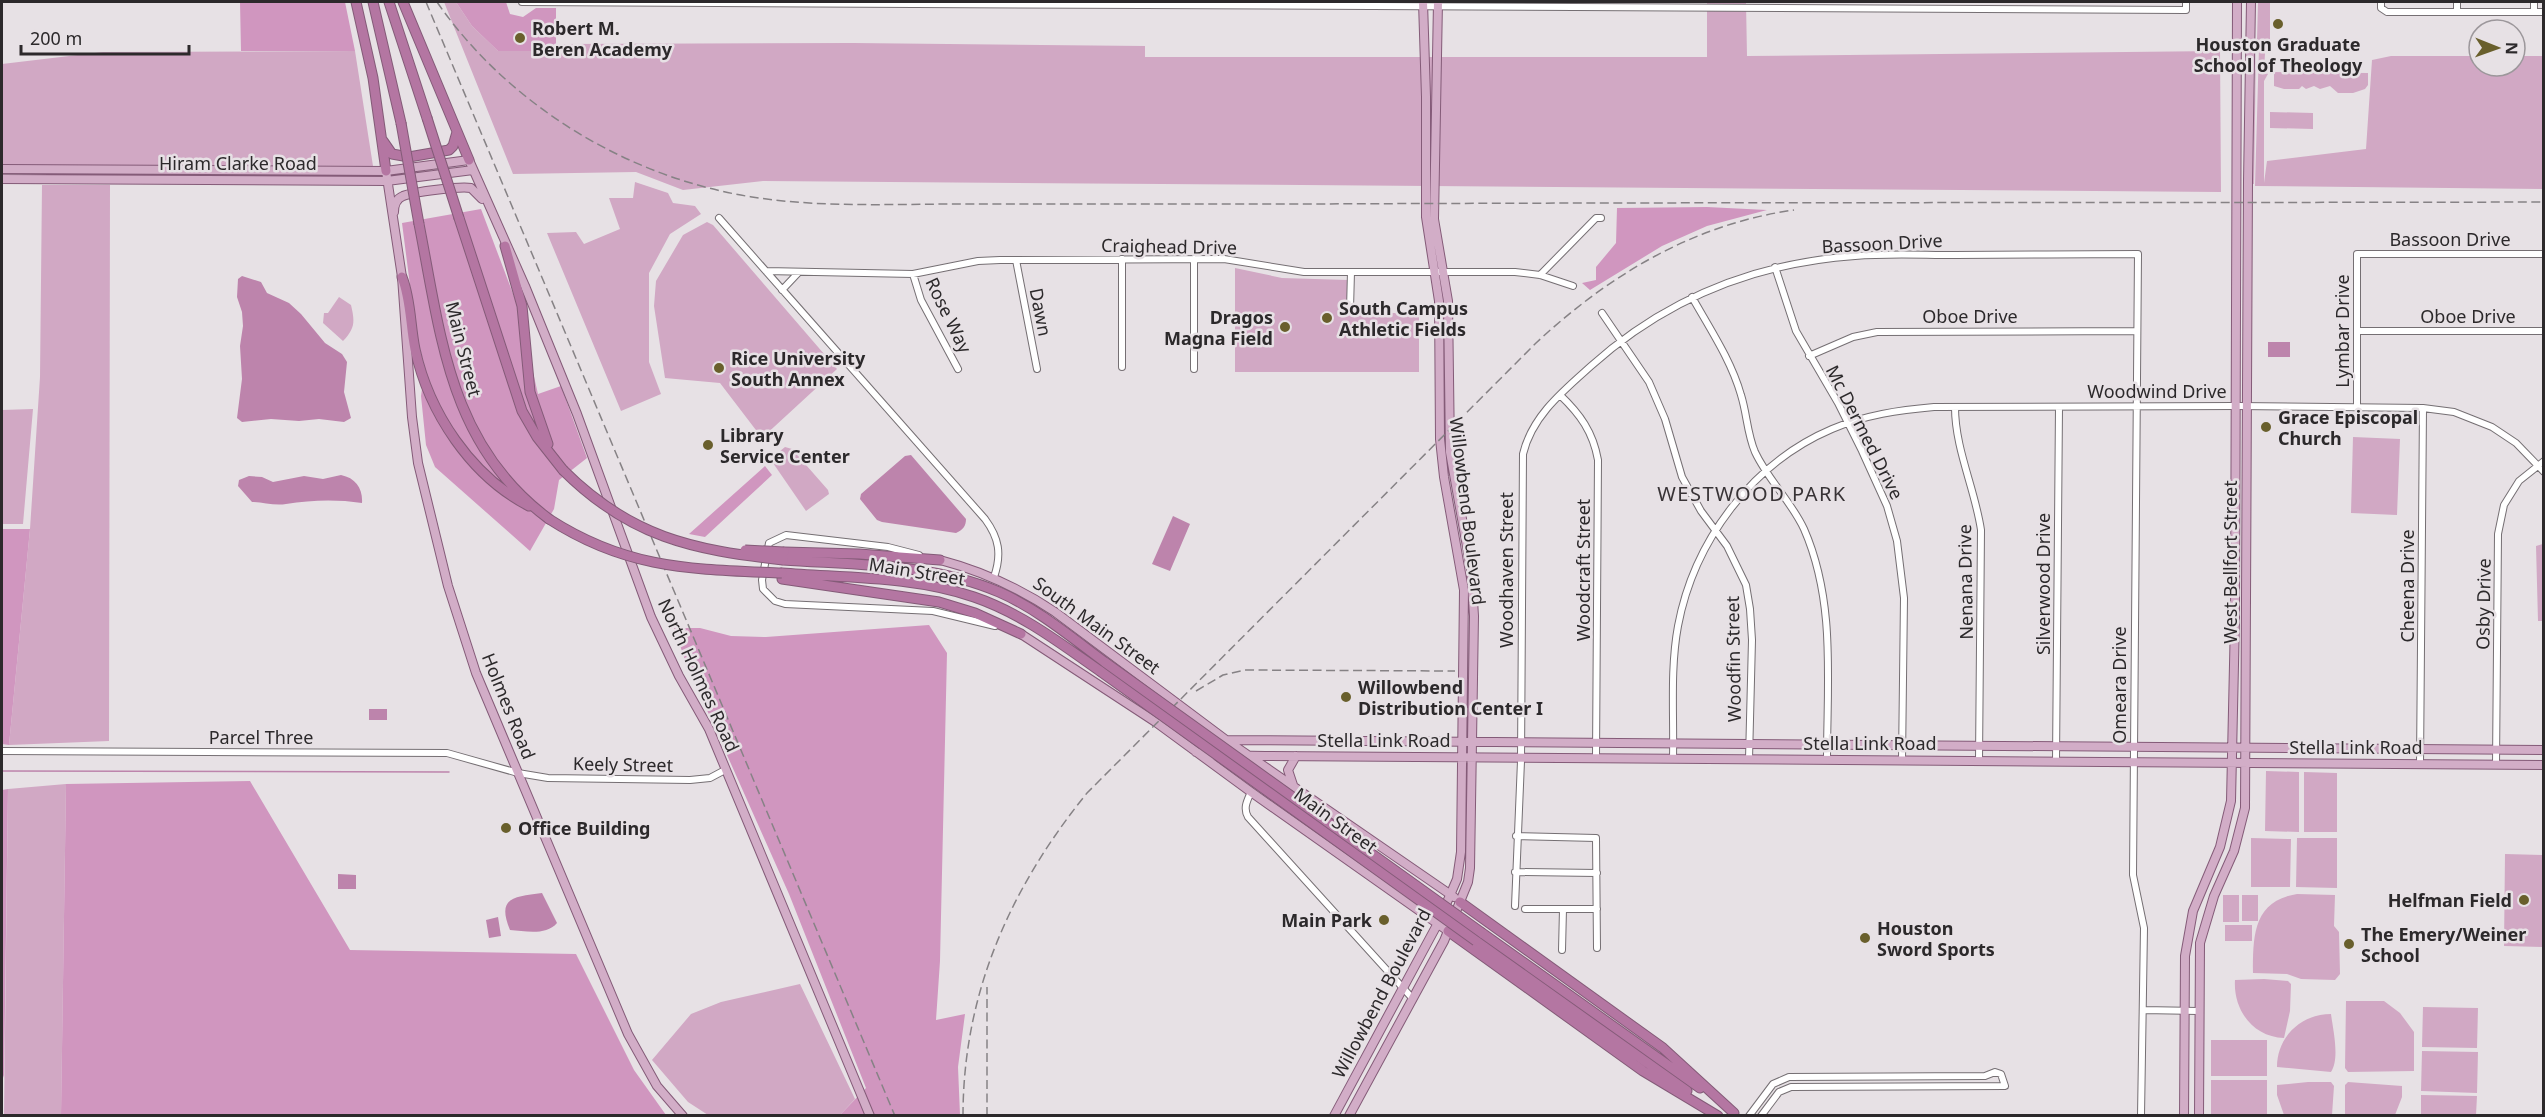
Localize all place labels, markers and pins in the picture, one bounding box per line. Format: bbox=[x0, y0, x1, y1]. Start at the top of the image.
place label: Robert M. Beren Academy bbox=[532, 16, 673, 61]
marker: Houston Graduate School of Theology bbox=[2271, 17, 2285, 31]
marker: Robert M. Beren Academy bbox=[513, 31, 527, 45]
place label: Houston Graduate School of Theology bbox=[2194, 32, 2363, 77]
place label: South Campus Athletic Fields bbox=[1339, 296, 1468, 341]
place label: Dragos Magna Field bbox=[1164, 305, 1273, 350]
marker: South Campus Athletic Fields bbox=[1320, 311, 1334, 325]
marker: Dragos Magna Field bbox=[1278, 320, 1292, 334]
place label: Rice University South Annex bbox=[731, 346, 866, 391]
marker: Rice University South Annex bbox=[712, 361, 726, 375]
place label: Grace Episcopal Church bbox=[2278, 405, 2418, 450]
marker: Grace Episcopal Church bbox=[2259, 420, 2273, 434]
place label: Library Service Center bbox=[720, 423, 850, 468]
marker: Library Service Center bbox=[701, 438, 715, 452]
place label: Willowbend Distribution Center I bbox=[1358, 675, 1543, 720]
marker: Willowbend Distribution Center I bbox=[1339, 690, 1353, 704]
place label: Office Building bbox=[518, 816, 650, 840]
marker: Office Building bbox=[499, 821, 513, 835]
place label: Helfman Field bbox=[2388, 888, 2512, 912]
marker: Helfman Field bbox=[2517, 893, 2531, 907]
place label: Main Park bbox=[1281, 908, 1373, 932]
marker: Main Park bbox=[1377, 913, 1391, 927]
place label: Houston Sword Sports bbox=[1877, 916, 1995, 961]
place label: The Emery/Weiner School bbox=[2361, 922, 2526, 967]
marker: Houston Sword Sports bbox=[1858, 931, 1872, 945]
marker: The Emery/Weiner School bbox=[2342, 937, 2356, 951]

